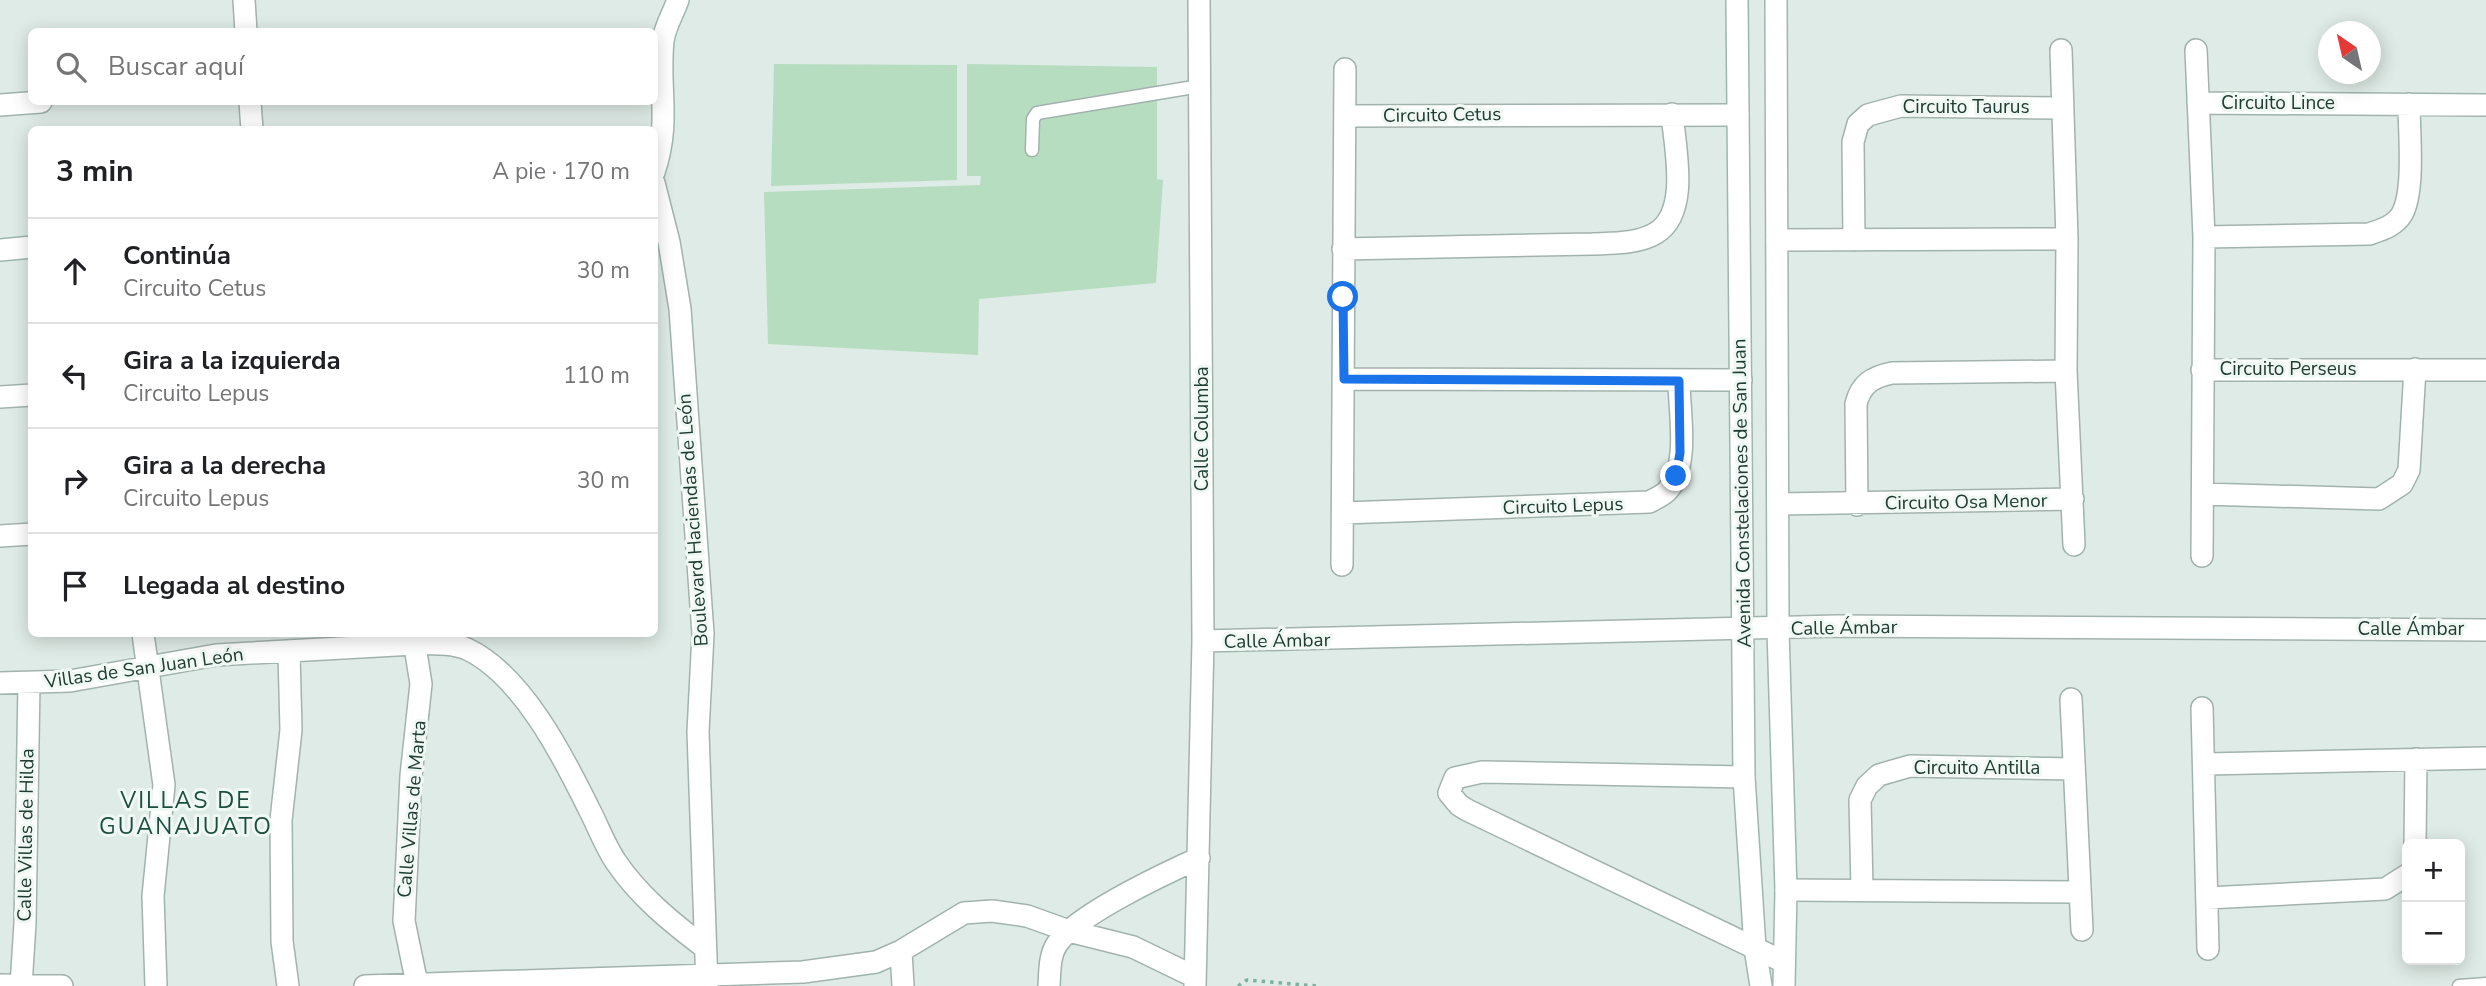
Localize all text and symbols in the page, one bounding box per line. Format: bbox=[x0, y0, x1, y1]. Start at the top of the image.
north arrow bbox=[2318, 21, 2381, 84]
search box bbox=[28, 28, 658, 105]
icon: search bbox=[52, 48, 90, 86]
text: Buscar aquí bbox=[108, 49, 244, 84]
street label: Circuito Lince bbox=[2221, 90, 2335, 116]
street label: Circuito Taurus bbox=[1902, 94, 2030, 120]
street label: Circuito Cetus bbox=[1383, 101, 1501, 129]
text: 3 min bbox=[56, 151, 134, 192]
text: A pie · 170 m bbox=[492, 156, 630, 187]
text: Continúa bbox=[123, 238, 231, 273]
icon: ahead bbox=[56, 252, 94, 290]
text: 30 m bbox=[577, 255, 630, 286]
text: Circuito Cetus bbox=[123, 273, 266, 304]
route start bbox=[1327, 281, 1358, 312]
street label: Avenida Constelaciones de San Juan bbox=[1726, 338, 1758, 648]
text: Gira a la izquierda bbox=[123, 343, 341, 378]
street label: Circuito Perseus bbox=[2219, 356, 2357, 382]
icon: left bbox=[56, 357, 94, 395]
text: 110 m bbox=[563, 360, 630, 391]
street label: Calle Columba bbox=[1189, 366, 1215, 492]
text: Circuito Lepus bbox=[123, 378, 269, 409]
street label: Boulevard Haciendas de León bbox=[671, 393, 715, 647]
text: Gira a la derecha bbox=[123, 448, 326, 483]
route end bbox=[1660, 460, 1691, 491]
icon: right bbox=[56, 462, 94, 500]
text: 30 m bbox=[577, 465, 630, 496]
text: Circuito Lepus bbox=[123, 483, 269, 514]
street label: Circuito Osa Menor bbox=[1884, 488, 2048, 516]
street label: Circuito Lepus bbox=[1502, 491, 1624, 521]
icon: arrive bbox=[56, 567, 94, 605]
text: Llegada al destino bbox=[123, 568, 345, 603]
street label: Calle Ámbar bbox=[1790, 614, 1898, 642]
street label: Calle Ámbar bbox=[2358, 616, 2465, 642]
street label: Calle Ámbar bbox=[1223, 627, 1331, 655]
street label: Villas de San Juan León bbox=[42, 641, 245, 695]
street label: Calle Villas de Marta bbox=[391, 719, 433, 899]
street label: Calle Villas de Hilda bbox=[11, 748, 41, 922]
street label: Circuito Antilla bbox=[1914, 755, 2040, 781]
district label: VILLAS DE GUANAJUATO bbox=[99, 785, 273, 842]
map controls bbox=[2402, 839, 2465, 965]
button: + bbox=[2402, 839, 2465, 902]
button: − bbox=[2402, 902, 2465, 965]

